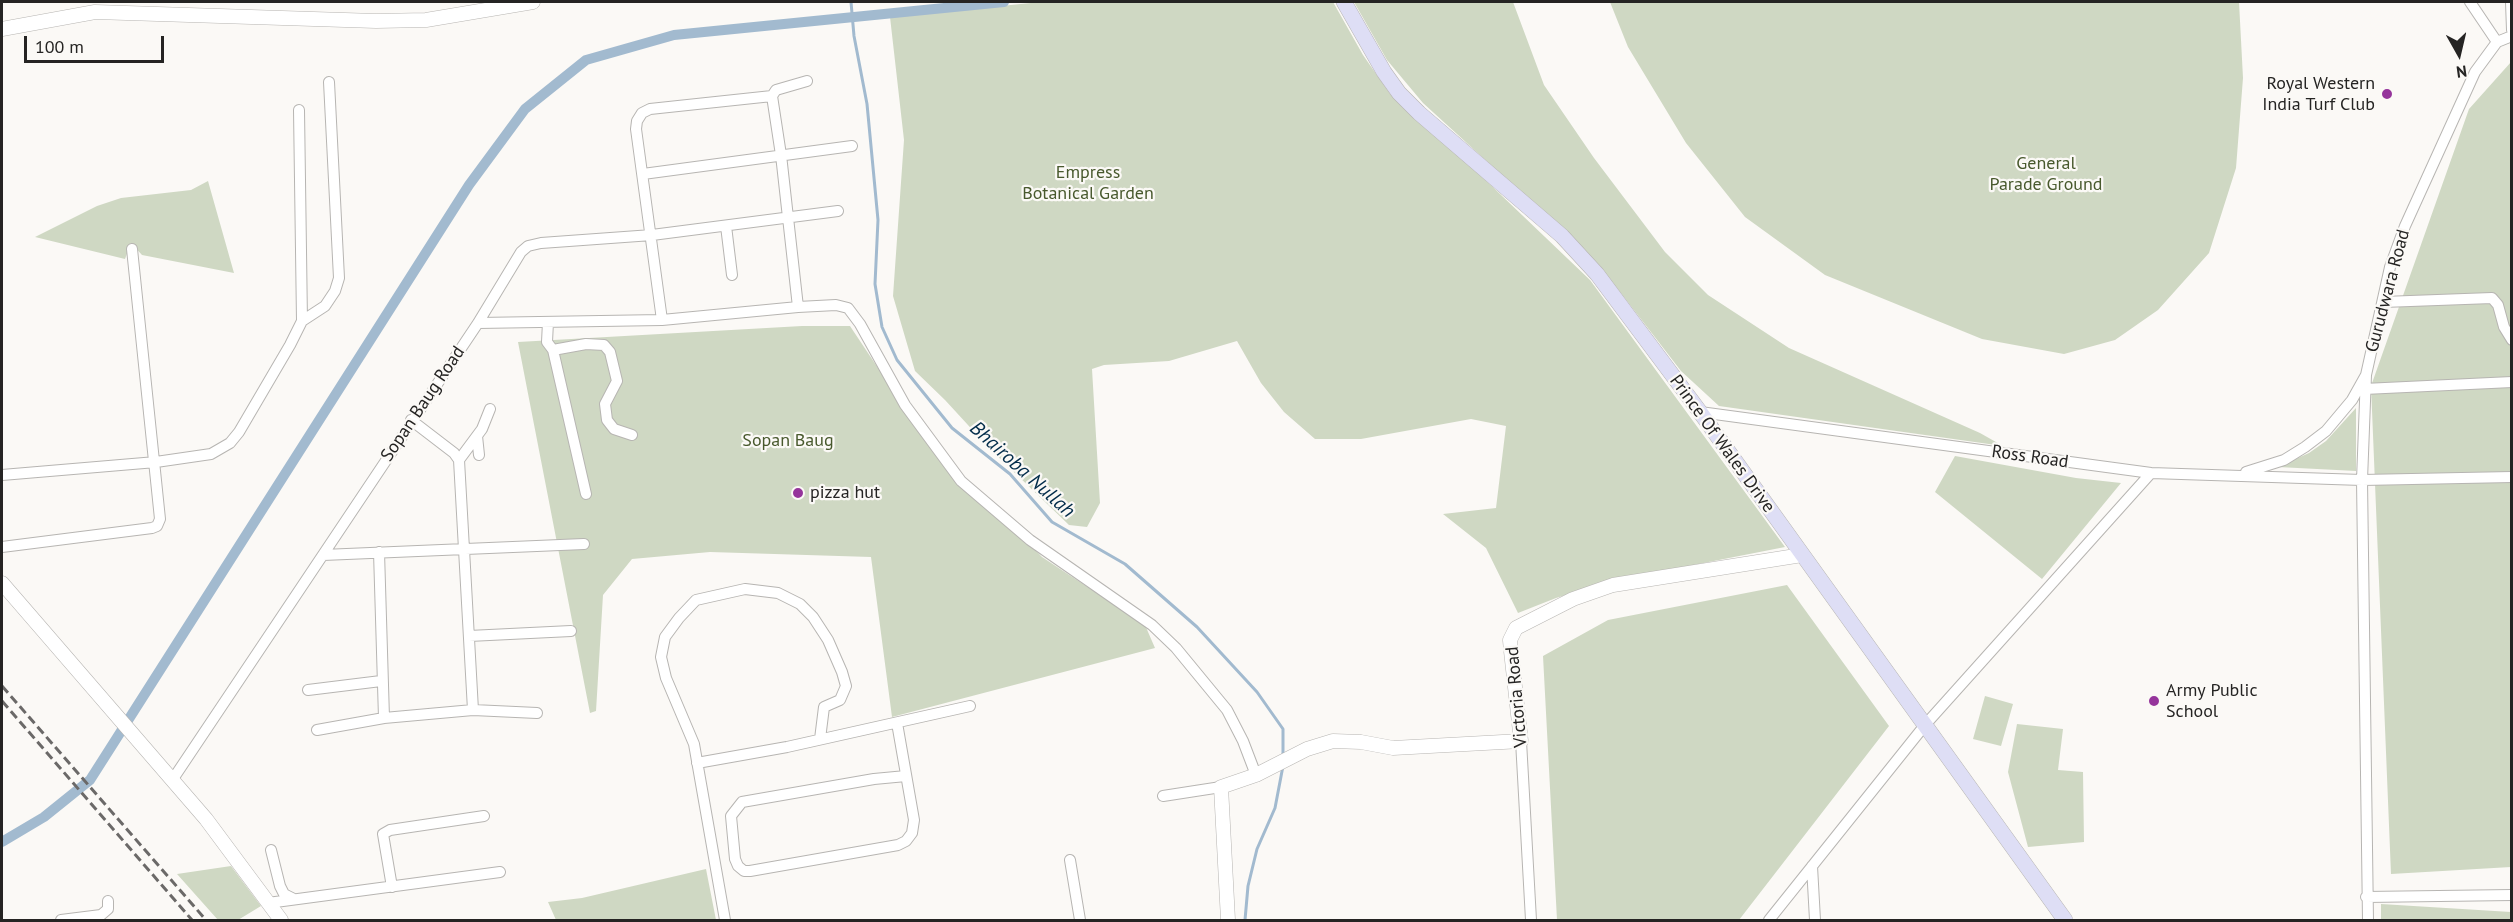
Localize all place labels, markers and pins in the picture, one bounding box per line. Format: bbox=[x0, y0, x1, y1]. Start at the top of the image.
place label: Royal Western India Turf Club bbox=[2262, 73, 2375, 116]
marker: Royal Western India Turf Club bbox=[2380, 87, 2394, 101]
place label: pizza hut bbox=[810, 482, 880, 504]
marker: pizza hut bbox=[791, 486, 805, 500]
place label: Army Public School bbox=[2166, 680, 2258, 722]
marker: Army Public School bbox=[2147, 694, 2161, 708]

